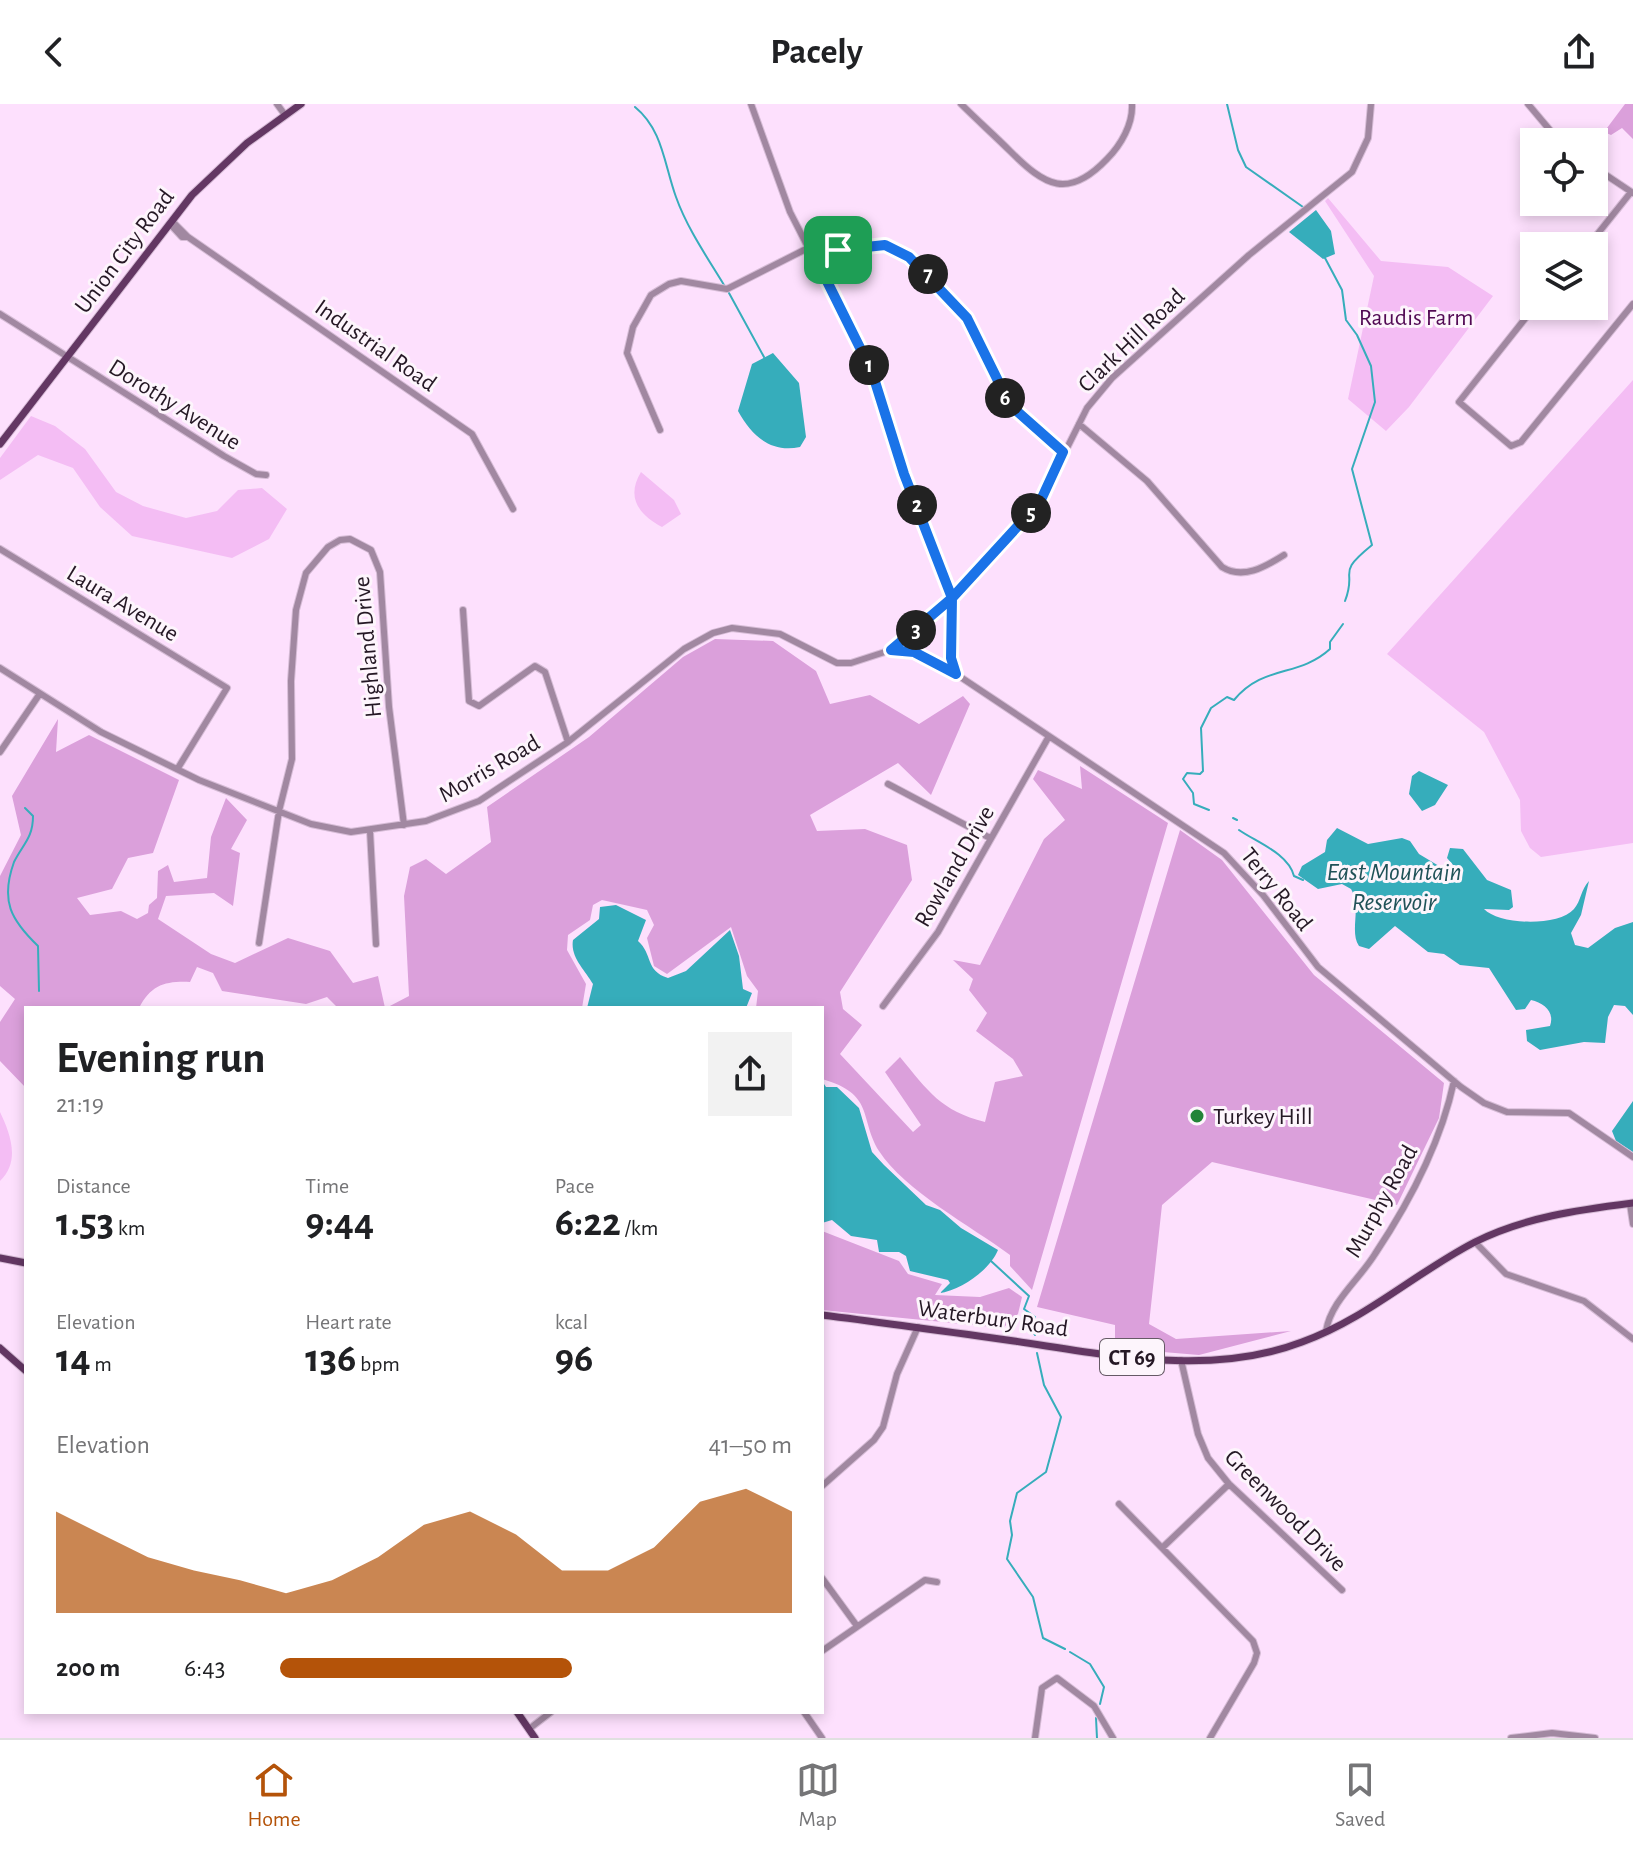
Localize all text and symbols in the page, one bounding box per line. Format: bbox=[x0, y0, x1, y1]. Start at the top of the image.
icon: back bbox=[32, 30, 76, 74]
icon: share bbox=[1557, 30, 1601, 74]
text: Pacely bbox=[770, 34, 863, 70]
map controls bbox=[1520, 128, 1608, 320]
button: locate bbox=[1520, 128, 1608, 216]
street label: Union City Road bbox=[71, 185, 179, 318]
pin bbox=[804, 216, 872, 284]
icon: arrive bbox=[816, 228, 860, 272]
button: layers bbox=[1520, 232, 1608, 320]
pin: 7 bbox=[908, 254, 948, 294]
text: 7 bbox=[923, 263, 933, 285]
street label: Clark Hill Road bbox=[1074, 284, 1190, 397]
street label: Industrial Road bbox=[310, 295, 440, 396]
park label: Raudis Farm bbox=[1359, 306, 1473, 330]
pin: 1 bbox=[849, 345, 889, 385]
text: 1 bbox=[865, 354, 873, 376]
street label: Dorothy Avenue bbox=[104, 355, 245, 455]
pin: 6 bbox=[985, 378, 1025, 418]
text: 6 bbox=[1000, 387, 1010, 409]
pin: 2 bbox=[897, 485, 937, 525]
pin: 5 bbox=[1011, 493, 1051, 533]
text: 2 bbox=[912, 494, 922, 516]
text: 5 bbox=[1026, 502, 1036, 524]
street label: Laura Avenue bbox=[62, 561, 182, 646]
street label: Highland Drive bbox=[350, 575, 386, 719]
pin: 3 bbox=[896, 610, 936, 650]
text: 3 bbox=[911, 619, 921, 641]
street label: Morris Road bbox=[435, 731, 544, 807]
street label: Rowland Drive bbox=[911, 802, 999, 931]
street label: Terry Road bbox=[1236, 844, 1317, 936]
water label: East Mountain Reservoir bbox=[1326, 859, 1462, 915]
button: share bbox=[708, 1032, 792, 1116]
text: Evening run bbox=[56, 1037, 265, 1081]
text: 21:19 bbox=[56, 1091, 104, 1117]
place label: Turkey Hill bbox=[1213, 1105, 1313, 1129]
marker: Turkey Hill bbox=[1188, 1107, 1206, 1125]
street label: Murphy Road bbox=[1341, 1141, 1423, 1262]
text: Distance bbox=[56, 1175, 131, 1197]
text: Time bbox=[305, 1175, 349, 1197]
text: Pace bbox=[555, 1175, 594, 1197]
text: 1.53 bbox=[56, 1203, 114, 1243]
text: 9:44 bbox=[305, 1203, 374, 1243]
text: 6:22 bbox=[555, 1203, 621, 1243]
text: km bbox=[114, 1217, 145, 1239]
text: /km bbox=[621, 1217, 658, 1239]
street label: Waterbury Road bbox=[916, 1297, 1070, 1341]
text: Elevation bbox=[56, 1311, 136, 1333]
text: Heart rate bbox=[305, 1311, 392, 1333]
text: kcal bbox=[555, 1311, 588, 1333]
text: 14 bbox=[56, 1339, 91, 1379]
text: 136 bbox=[305, 1339, 356, 1379]
text: 96 bbox=[555, 1339, 593, 1379]
road number: CT 69 bbox=[1100, 1339, 1164, 1375]
text: m bbox=[91, 1353, 112, 1375]
text: bpm bbox=[356, 1353, 400, 1375]
text: Elevation bbox=[56, 1432, 150, 1458]
text: 41–50 m bbox=[708, 1432, 792, 1458]
street label: Greenwood Drive bbox=[1220, 1445, 1351, 1576]
text: 200 m bbox=[56, 1655, 120, 1681]
text: 6:43 bbox=[184, 1655, 225, 1681]
tab: Home bbox=[248, 1758, 301, 1832]
tab: Map bbox=[796, 1758, 840, 1832]
tab: Saved bbox=[1335, 1758, 1385, 1832]

